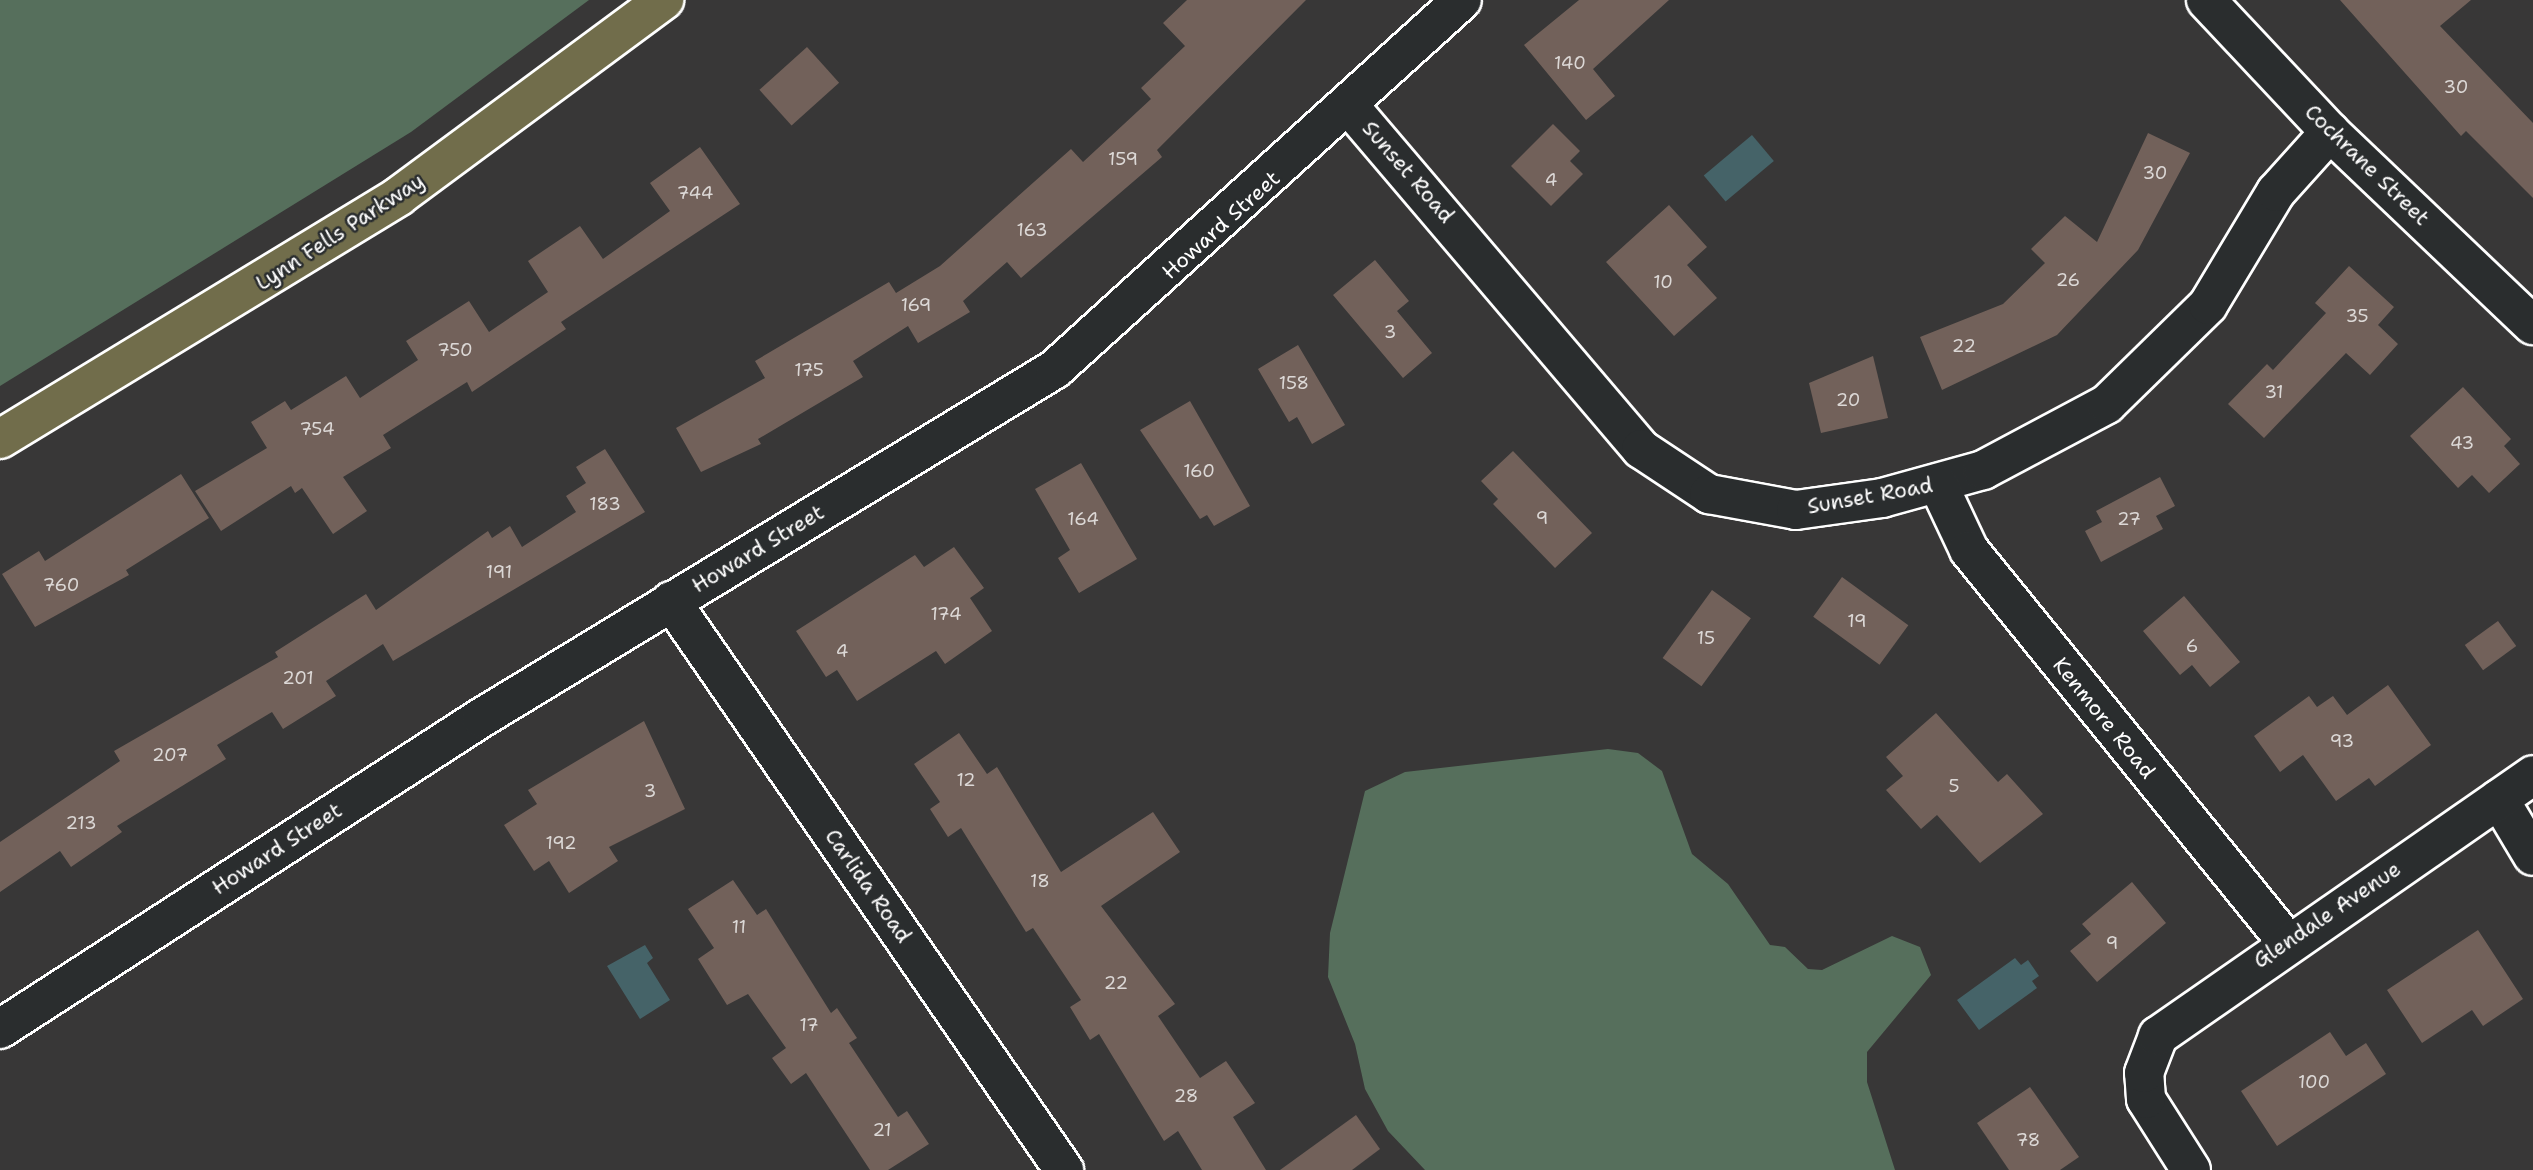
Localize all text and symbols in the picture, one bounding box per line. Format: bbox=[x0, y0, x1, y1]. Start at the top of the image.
house number: 140 bbox=[1554, 52, 1586, 74]
house number: 30 bbox=[2444, 76, 2468, 98]
street label: Cochrane Street bbox=[2300, 99, 2434, 231]
street label: Sunset Road bbox=[1357, 116, 1459, 228]
house number: 159 bbox=[1108, 148, 1138, 170]
house number: 30 bbox=[2143, 162, 2167, 184]
street label: Howard Street bbox=[1157, 166, 1285, 284]
street label: Lynn Fells Parkway bbox=[251, 168, 429, 296]
house number: 4 bbox=[1545, 169, 1557, 191]
house number: 744 bbox=[677, 182, 713, 204]
house number: 163 bbox=[1017, 219, 1047, 241]
house number: 26 bbox=[2056, 269, 2080, 291]
house number: 10 bbox=[1653, 271, 1673, 293]
house number: 169 bbox=[901, 294, 931, 316]
house number: 35 bbox=[2345, 305, 2369, 327]
house number: 3 bbox=[1384, 321, 1396, 343]
house number: 22 bbox=[1952, 335, 1976, 357]
house number: 750 bbox=[437, 339, 473, 361]
house number: 175 bbox=[794, 359, 824, 381]
house number: 158 bbox=[1279, 372, 1309, 394]
house number: 31 bbox=[2264, 381, 2284, 403]
house number: 20 bbox=[1836, 389, 1860, 411]
house number: 754 bbox=[299, 418, 335, 440]
house number: 43 bbox=[2450, 432, 2474, 454]
house number: 160 bbox=[1183, 460, 1215, 482]
street label: Sunset Road bbox=[1805, 473, 1935, 519]
house number: 183 bbox=[589, 493, 621, 515]
street label: Howard Street bbox=[687, 500, 829, 598]
house number: 9 bbox=[1536, 507, 1548, 529]
house number: 164 bbox=[1067, 508, 1099, 530]
house number: 27 bbox=[2117, 508, 2141, 530]
house number: 191 bbox=[486, 561, 512, 583]
house number: 760 bbox=[43, 574, 79, 596]
house number: 174 bbox=[931, 603, 961, 625]
house number: 19 bbox=[1847, 610, 1867, 632]
house number: 15 bbox=[1697, 627, 1715, 649]
house number: 6 bbox=[2186, 635, 2198, 657]
house number: 4 bbox=[836, 640, 848, 662]
street label: Kenmore Road bbox=[2048, 652, 2160, 784]
house number: 201 bbox=[282, 667, 314, 689]
house number: 93 bbox=[2330, 730, 2354, 752]
house number: 207 bbox=[152, 744, 188, 766]
house number: 12 bbox=[956, 769, 976, 791]
house number: 5 bbox=[1948, 775, 1960, 797]
house number: 3 bbox=[644, 780, 656, 802]
street label: Howard Street bbox=[207, 798, 347, 900]
house number: 213 bbox=[66, 812, 96, 834]
street label: Carlida Road bbox=[820, 824, 916, 948]
house number: 192 bbox=[545, 832, 577, 854]
street label: Glendale Avenue bbox=[2249, 856, 2405, 974]
house number: 18 bbox=[1030, 870, 1050, 892]
house number: 11 bbox=[732, 916, 746, 938]
house number: 9 bbox=[2106, 932, 2118, 954]
house number: 22 bbox=[1104, 972, 1128, 994]
house number: 17 bbox=[799, 1014, 819, 1036]
house number: 100 bbox=[2298, 1071, 2330, 1093]
house number: 28 bbox=[1174, 1085, 1198, 1107]
house number: 21 bbox=[872, 1119, 892, 1141]
house number: 78 bbox=[2016, 1129, 2040, 1151]

